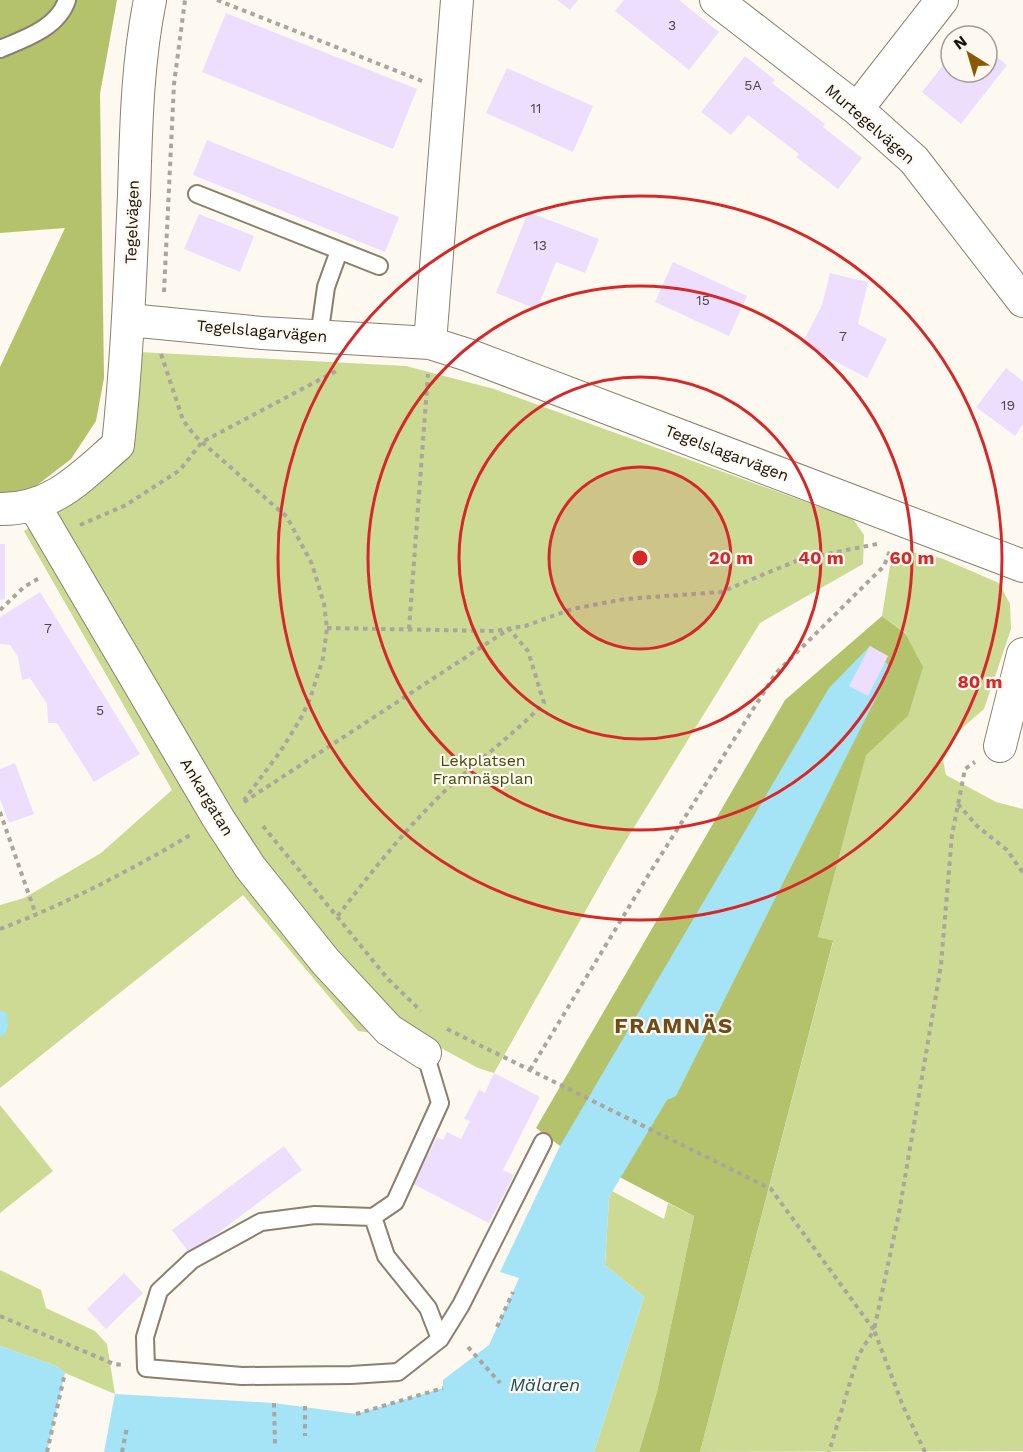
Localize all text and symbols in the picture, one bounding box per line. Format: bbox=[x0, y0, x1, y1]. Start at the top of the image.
house number: 3 bbox=[668, 17, 676, 33]
north arrow bbox=[939, 24, 999, 84]
text: N bbox=[950, 31, 971, 54]
house number: 5A bbox=[744, 77, 762, 93]
street label: Murtegelvägen bbox=[821, 80, 919, 168]
house number: 11 bbox=[531, 100, 541, 116]
street label: Tegelvägen bbox=[121, 180, 143, 264]
house number: 13 bbox=[533, 237, 547, 253]
house number: 15 bbox=[696, 292, 710, 308]
street label: Tegelslagarvägen bbox=[196, 316, 328, 346]
house number: 7 bbox=[839, 328, 847, 344]
house number: 19 bbox=[1001, 397, 1015, 413]
street label: Tegelslagarvägen bbox=[662, 421, 792, 485]
text: 20 m bbox=[709, 547, 753, 568]
text: 40 m bbox=[798, 547, 844, 568]
text: 60 m bbox=[890, 547, 934, 568]
centre of rings bbox=[630, 548, 650, 568]
house number: 7 bbox=[44, 620, 52, 636]
text: 80 m bbox=[958, 671, 1002, 692]
house number: 5 bbox=[96, 702, 104, 718]
park label: Lekplatsen Framnäsplan bbox=[433, 751, 534, 788]
street label: Ankargatan bbox=[176, 755, 238, 839]
district label: FRAMNÄS bbox=[614, 1013, 734, 1038]
water label: Mälaren bbox=[510, 1374, 580, 1395]

